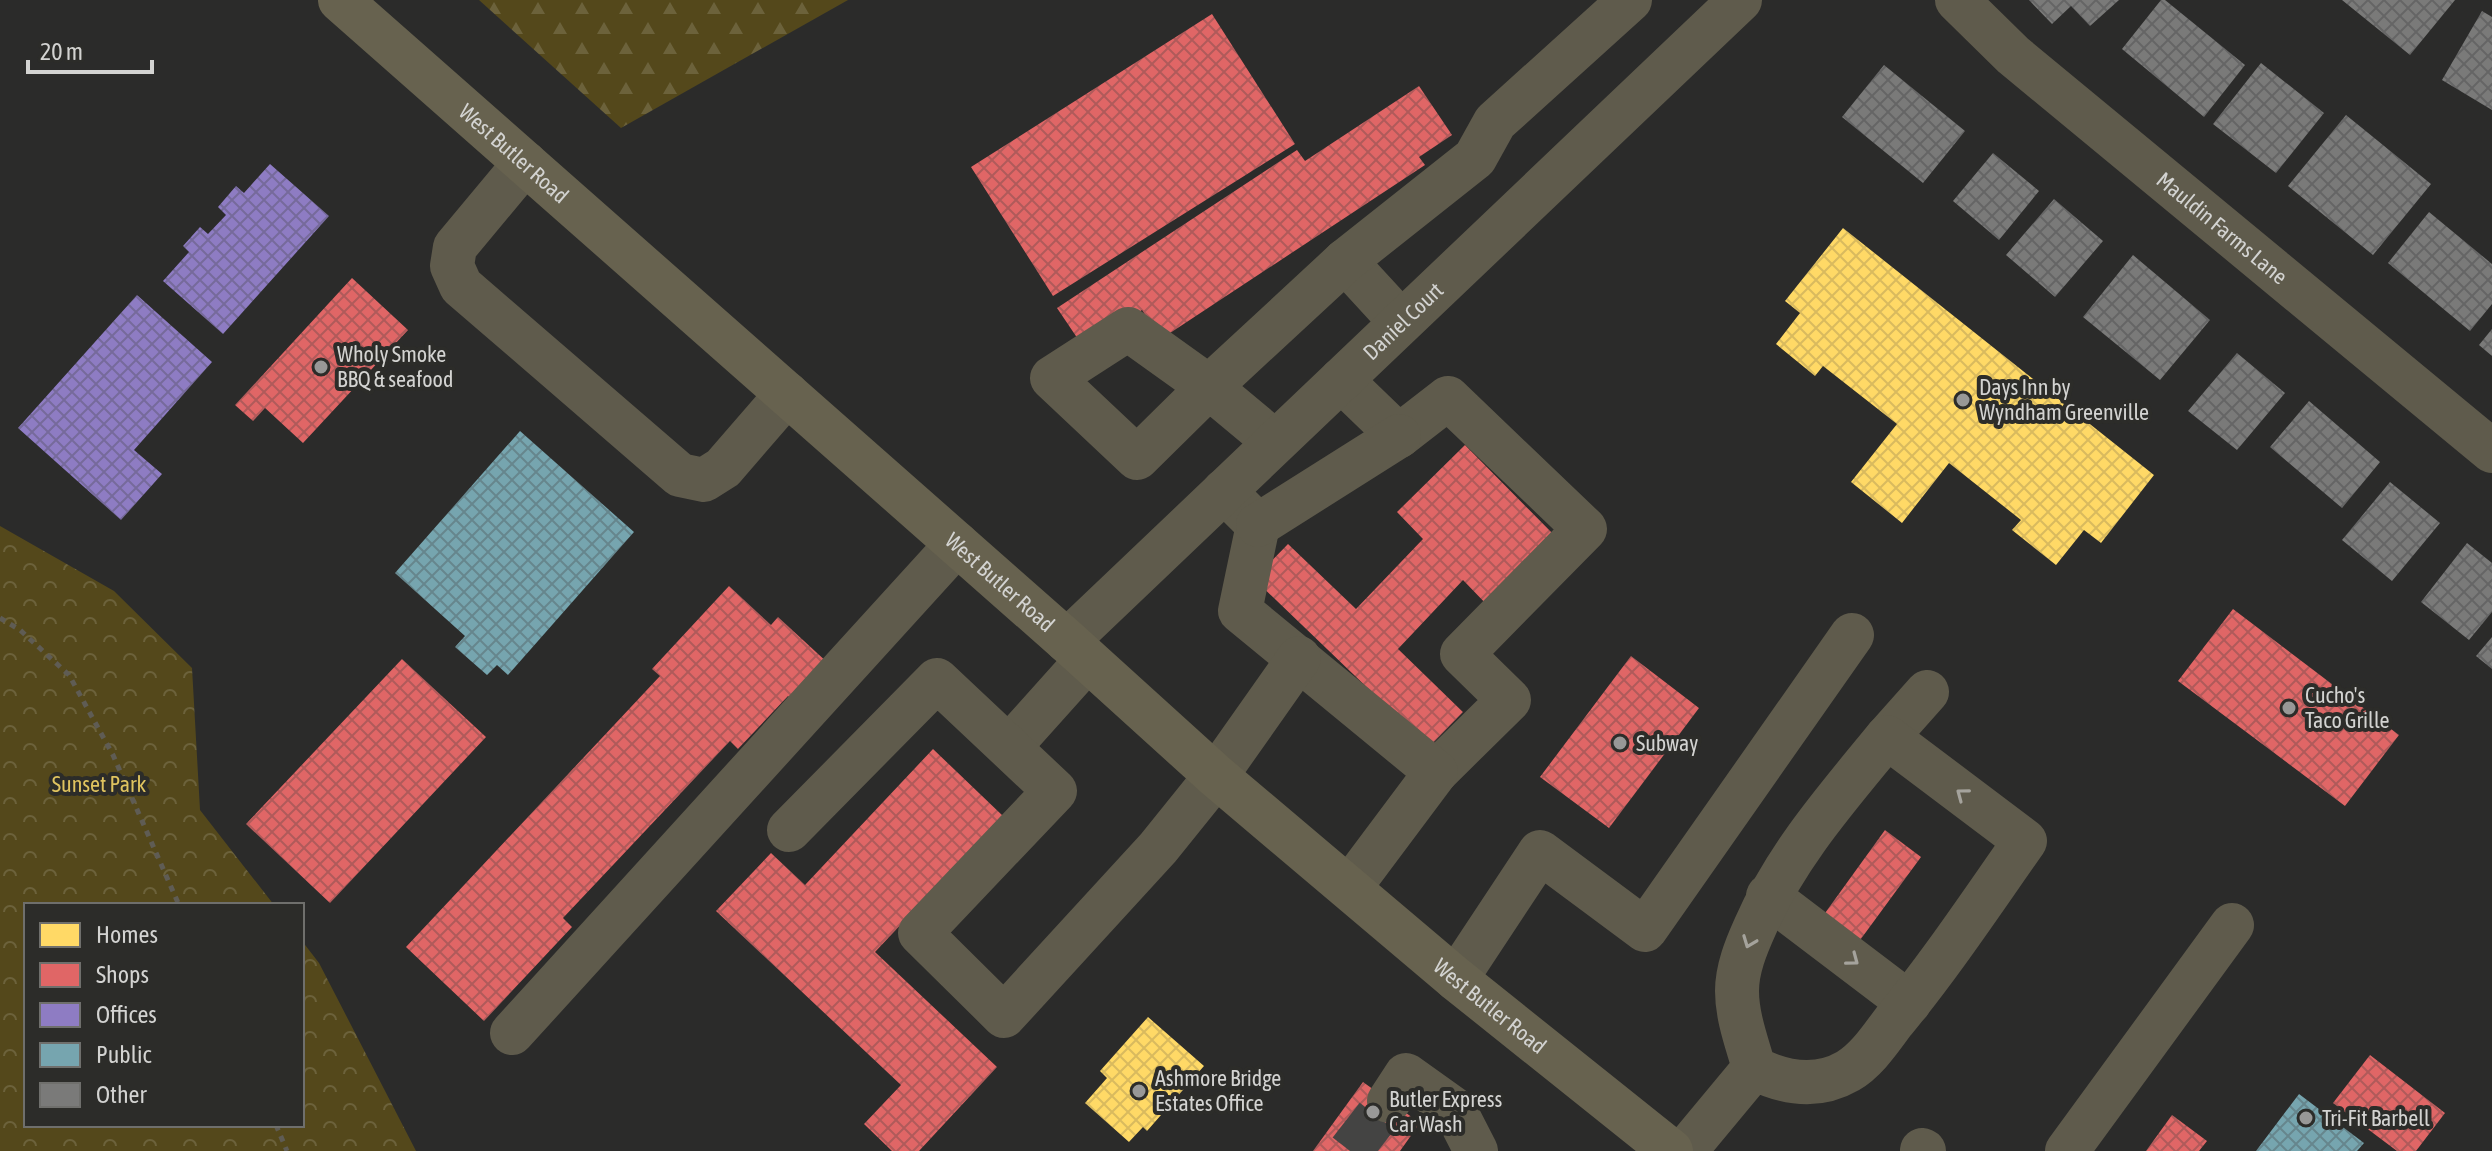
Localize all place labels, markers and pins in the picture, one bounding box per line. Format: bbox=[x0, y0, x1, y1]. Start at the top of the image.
place label: Wholy Smoke BBQ & seafood bbox=[337, 341, 453, 392]
marker: Wholy Smoke BBQ & seafood bbox=[312, 358, 330, 376]
place label: Days Inn by Wyndham Greenville bbox=[1979, 374, 2149, 425]
marker: Days Inn by Wyndham Greenville bbox=[1954, 391, 1972, 409]
place label: Cucho's Taco Grille bbox=[2305, 682, 2389, 733]
marker: Cucho's Taco Grille bbox=[2280, 699, 2298, 717]
place label: Subway bbox=[1636, 730, 1698, 756]
marker: Subway bbox=[1611, 734, 1629, 752]
place label: Ashmore Bridge Estates Office bbox=[1155, 1065, 1281, 1116]
marker: Ashmore Bridge Estates Office bbox=[1130, 1082, 1148, 1100]
place label: Butler Express Car Wash bbox=[1389, 1086, 1502, 1137]
marker: Butler Express Car Wash bbox=[1364, 1103, 1382, 1121]
place label: Tri-Fit Barbell bbox=[2322, 1105, 2430, 1131]
marker: Tri-Fit Barbell bbox=[2297, 1109, 2315, 1127]

